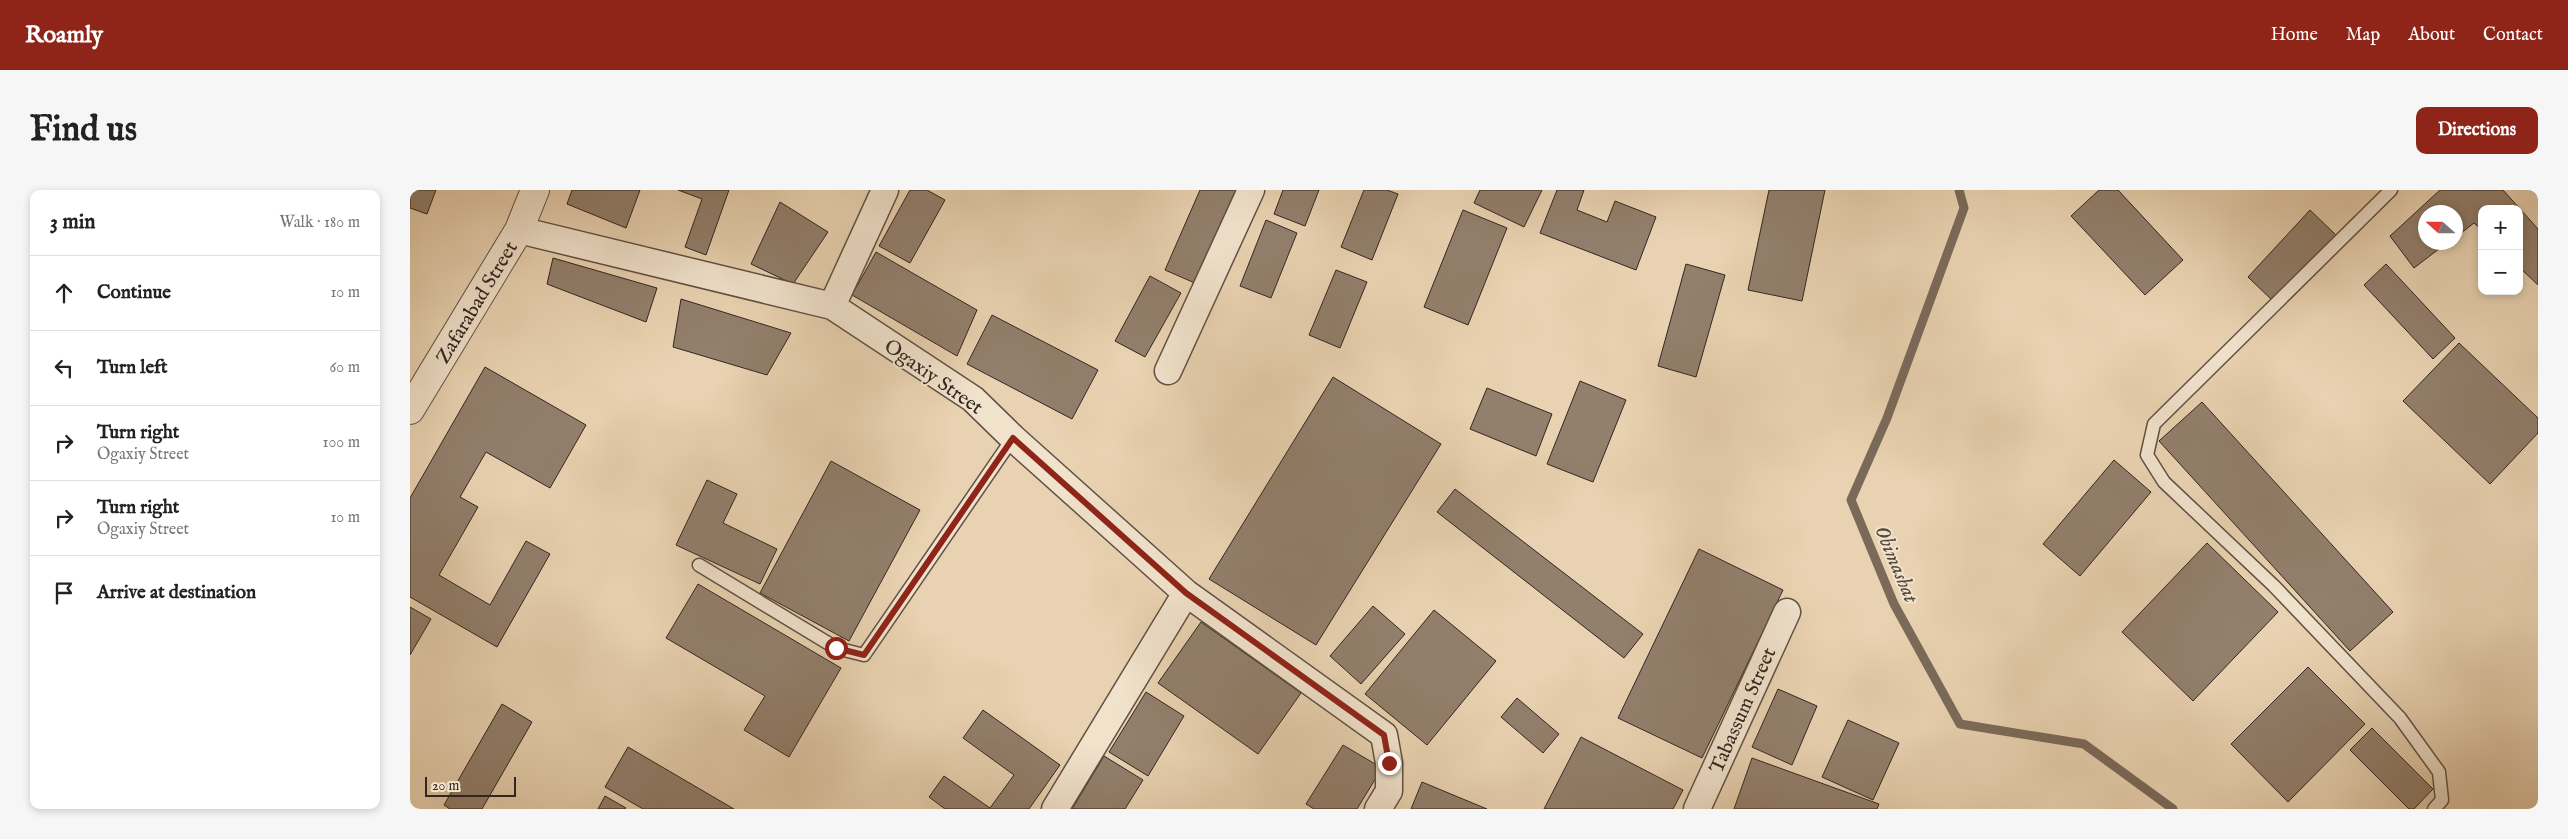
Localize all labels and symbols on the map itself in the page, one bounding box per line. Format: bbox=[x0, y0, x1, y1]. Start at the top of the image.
north arrow bbox=[2418, 205, 2463, 250]
street label: Zafarabad Street bbox=[431, 237, 524, 369]
street label: Ogaxiy Street bbox=[879, 334, 988, 421]
water label: Obimashat bbox=[1867, 522, 1924, 608]
route start bbox=[825, 637, 848, 660]
street label: Tabassum Street bbox=[1704, 644, 1782, 777]
route end bbox=[1378, 752, 1401, 775]
scale bar bbox=[425, 774, 516, 797]

